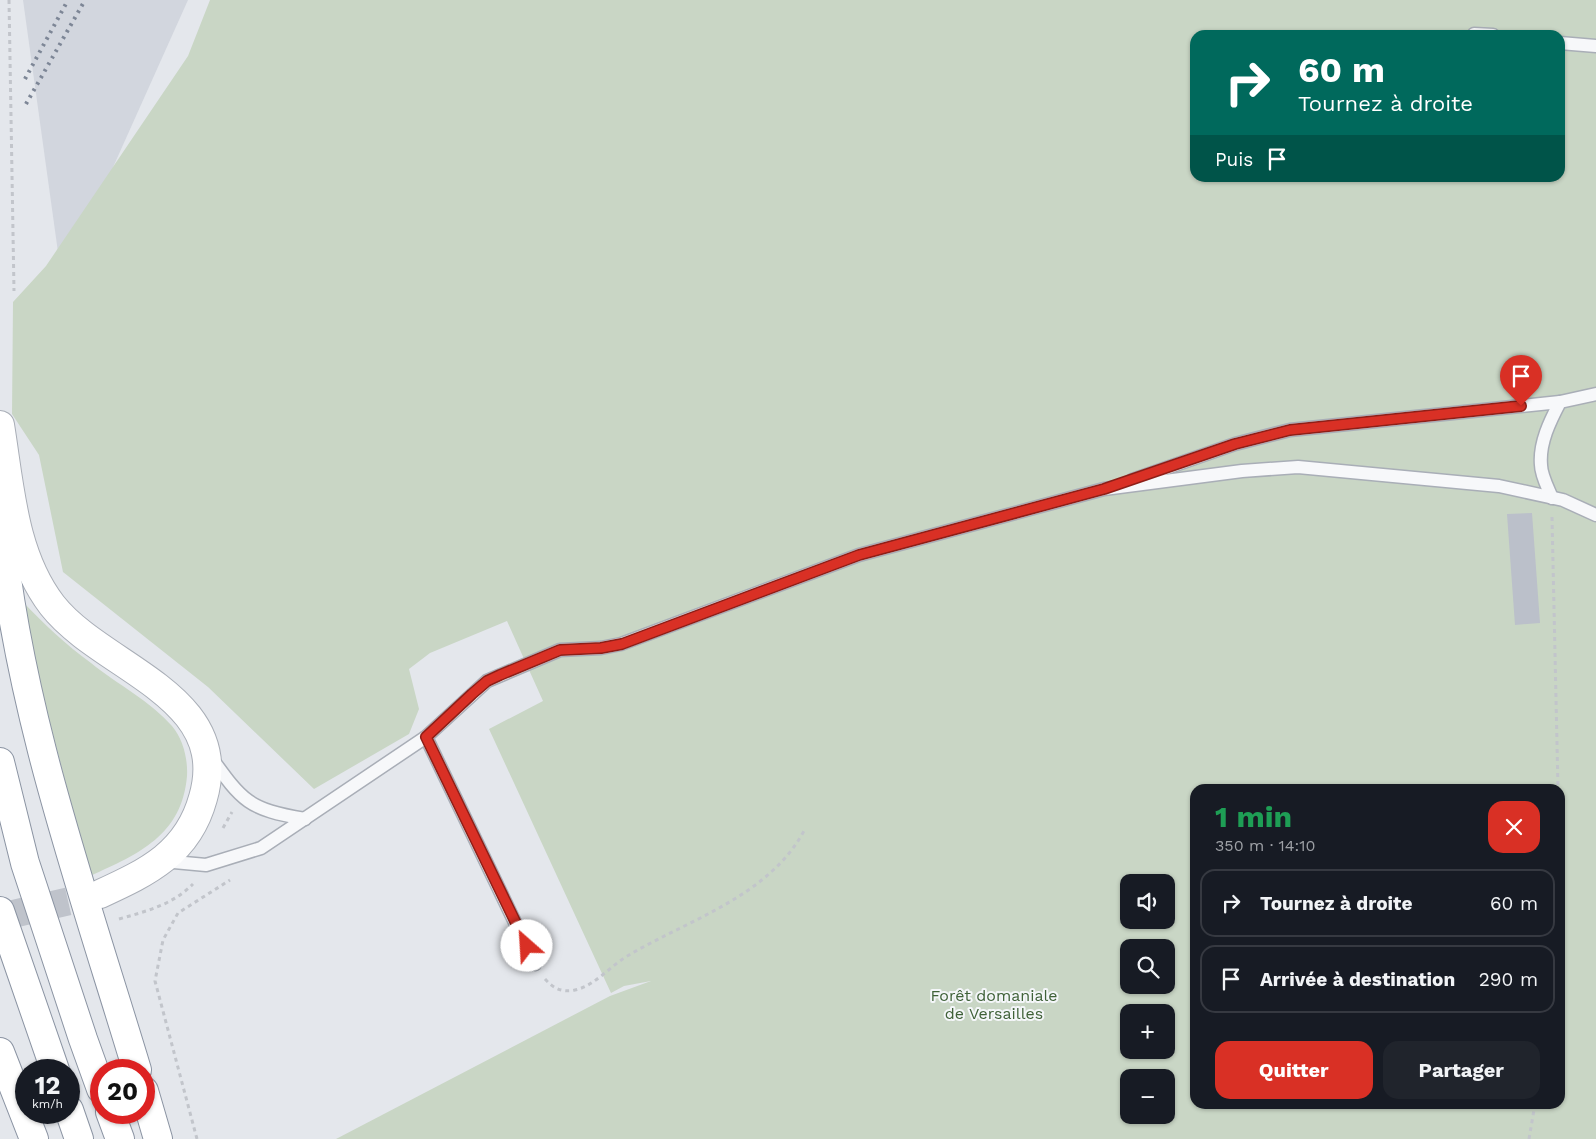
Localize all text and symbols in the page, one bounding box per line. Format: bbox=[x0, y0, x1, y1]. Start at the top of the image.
text: 60 m bbox=[1298, 49, 1385, 91]
icon: right bbox=[1215, 50, 1280, 115]
text: Tournez à droite bbox=[1298, 91, 1473, 116]
icon: arrive bbox=[1263, 145, 1291, 173]
text: Puis bbox=[1215, 148, 1253, 171]
pin bbox=[1500, 355, 1542, 406]
icon: arrive bbox=[1507, 362, 1535, 390]
text: 1 min bbox=[1215, 799, 1292, 834]
button: close bbox=[1488, 801, 1540, 853]
text: 350 m · 14:10 bbox=[1215, 836, 1315, 855]
map controls bbox=[1120, 874, 1175, 1124]
button: sound bbox=[1120, 874, 1175, 929]
icon: right bbox=[1217, 889, 1245, 917]
text: Tournez à droite bbox=[1260, 892, 1412, 915]
text: 60 m bbox=[1490, 892, 1538, 915]
position arrow bbox=[500, 919, 552, 971]
button: search bbox=[1120, 939, 1175, 994]
icon: arrive bbox=[1217, 965, 1245, 993]
text: Arrivée à destination bbox=[1260, 968, 1455, 991]
text: 290 m bbox=[1479, 968, 1538, 991]
park label: Forêt domaniale de Versailles bbox=[930, 986, 1058, 1023]
button: + bbox=[1120, 1004, 1175, 1059]
button: Quitter bbox=[1215, 1041, 1373, 1099]
button: Partager bbox=[1383, 1041, 1540, 1099]
speed limit sign: 20 bbox=[90, 1059, 155, 1124]
button: − bbox=[1120, 1069, 1175, 1124]
text: 12 bbox=[35, 1071, 60, 1100]
text: km/h bbox=[32, 1097, 63, 1111]

